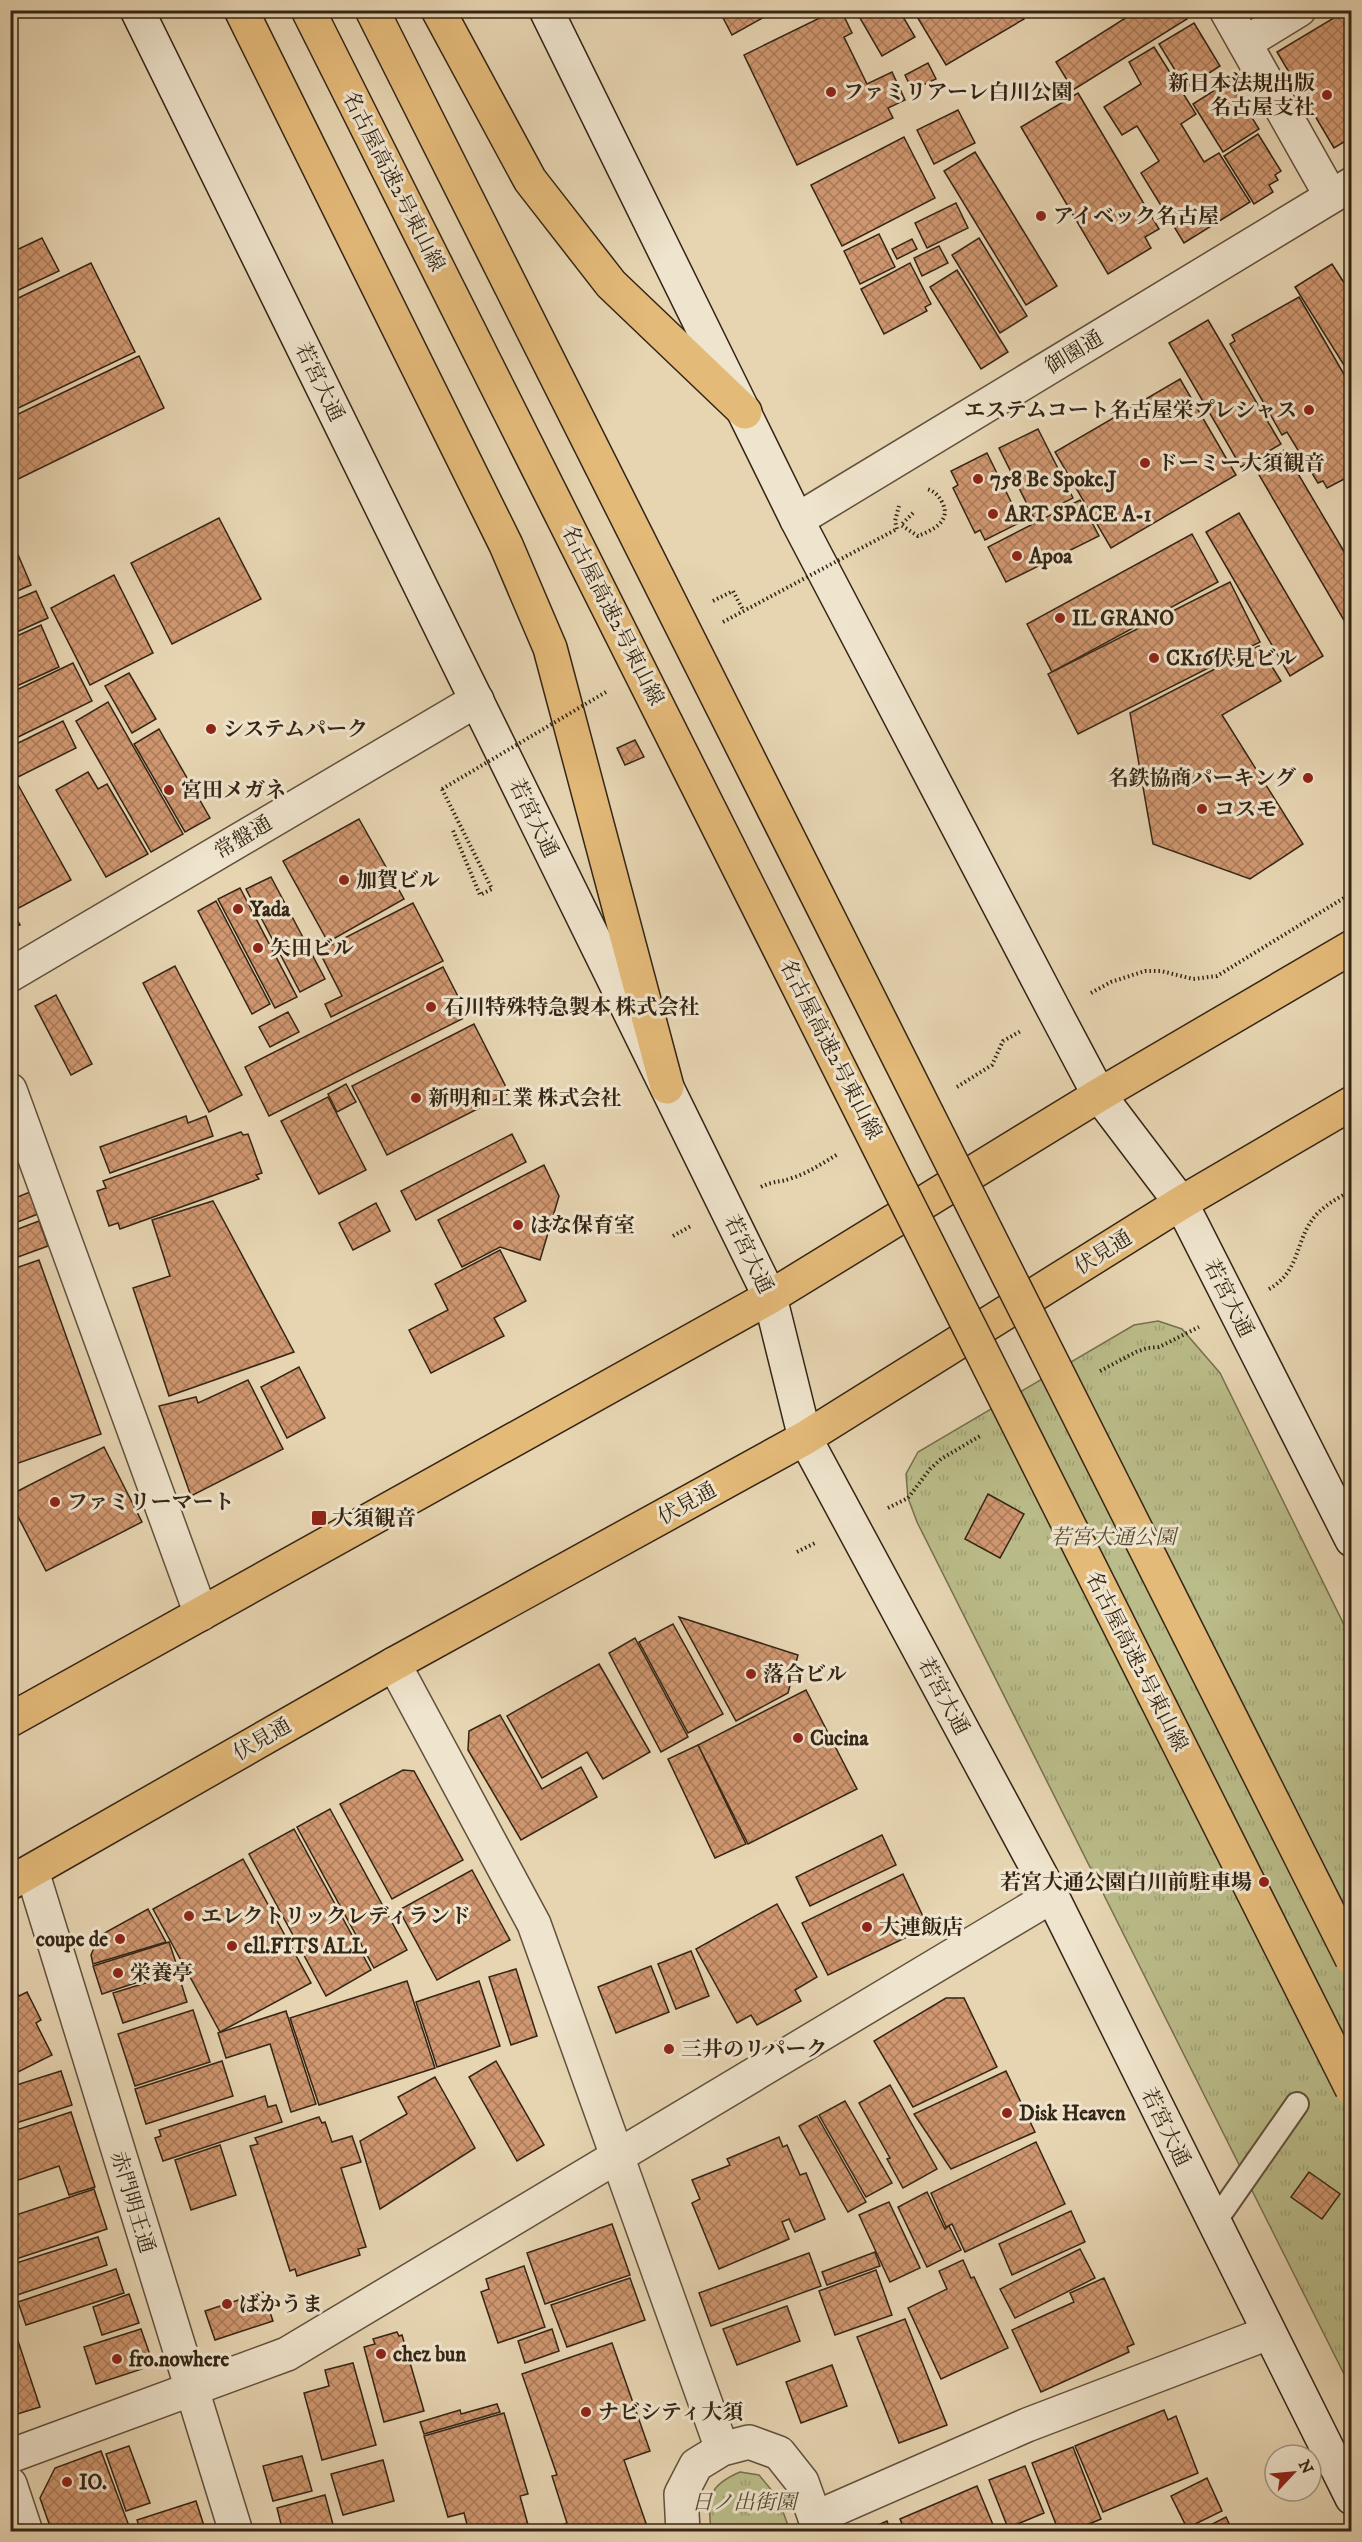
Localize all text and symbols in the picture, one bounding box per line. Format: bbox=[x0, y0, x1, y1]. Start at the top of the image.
place label: 新日本法規出版 名古屋支社 bbox=[1168, 71, 1315, 121]
place label: ファミリアーレ白川公園 bbox=[843, 80, 1073, 106]
marker: ファミリアーレ白川公園 bbox=[824, 85, 838, 99]
street label: 名古屋高速2号東山線 bbox=[336, 87, 450, 276]
marker: 新日本法規出版 名古屋支社 bbox=[1320, 88, 1334, 102]
place label: アイベック名古屋 bbox=[1053, 204, 1219, 230]
marker: アイベック名古屋 bbox=[1034, 209, 1048, 223]
street label: 御園通 bbox=[1041, 325, 1108, 380]
street label: 若宮大通 bbox=[289, 339, 349, 426]
place label: エステムコート名古屋栄プレシャス bbox=[964, 398, 1297, 424]
marker: エステムコート名古屋栄プレシャス bbox=[1302, 403, 1316, 417]
place label: ドーミー大須観音 bbox=[1157, 451, 1325, 477]
marker: ドーミー大須観音 bbox=[1138, 456, 1152, 470]
place label: 758 Be Spoke.J bbox=[990, 467, 1117, 493]
marker: 758 Be Spoke.J bbox=[971, 472, 985, 486]
place label: ART SPACE A-1 bbox=[1004, 502, 1152, 528]
marker: ART SPACE A-1 bbox=[986, 507, 1000, 521]
street label: 名古屋高速2号東山線 bbox=[555, 521, 669, 710]
place label: Apoa bbox=[1028, 544, 1073, 570]
marker: Apoa bbox=[1010, 549, 1024, 563]
place label: IL GRANO bbox=[1072, 606, 1174, 632]
marker: IL GRANO bbox=[1053, 611, 1067, 625]
place label: CK16伏見ビル bbox=[1166, 646, 1297, 672]
marker: CK16伏見ビル bbox=[1147, 651, 1161, 665]
place label: システムパーク bbox=[223, 717, 368, 743]
marker: システムパーク bbox=[204, 722, 218, 736]
place label: 名鉄協商パーキング bbox=[1108, 766, 1296, 792]
marker: 名鉄協商パーキング bbox=[1301, 771, 1315, 785]
street label: 若宮大通 bbox=[503, 775, 563, 862]
place label: 宮田メガネ bbox=[181, 778, 286, 804]
marker: 宮田メガネ bbox=[162, 783, 176, 797]
place label: コスモ bbox=[1214, 797, 1277, 823]
marker: コスモ bbox=[1195, 802, 1209, 816]
street label: 常盤通 bbox=[210, 810, 277, 865]
place label: 加賀ビル bbox=[356, 868, 440, 894]
marker: 加賀ビル bbox=[337, 873, 351, 887]
place label: Yada bbox=[249, 897, 291, 923]
marker: Yada bbox=[231, 902, 245, 916]
place label: 矢田ビル bbox=[270, 936, 354, 962]
marker: 矢田ビル bbox=[251, 941, 265, 955]
street label: 名古屋高速2号東山線 bbox=[773, 955, 887, 1144]
place label: 石川特殊特急製本 株式会社 bbox=[443, 995, 700, 1021]
marker: 石川特殊特急製本 株式会社 bbox=[424, 1000, 438, 1014]
place label: 新明和工業 株式会社 bbox=[428, 1086, 622, 1112]
marker: 新明和工業 株式会社 bbox=[409, 1091, 423, 1105]
street label: 若宮大通 bbox=[718, 1211, 778, 1298]
place label: はな保育室 bbox=[530, 1213, 635, 1239]
marker: はな保育室 bbox=[511, 1218, 525, 1232]
street label: 伏見通 bbox=[1070, 1225, 1137, 1281]
street label: 若宮大通 bbox=[1197, 1255, 1259, 1342]
street label: 伏見通 bbox=[654, 1477, 721, 1531]
place label: ファミリーマート bbox=[67, 1490, 235, 1516]
marker: ファミリーマート bbox=[48, 1495, 62, 1509]
place label: 大須観音 bbox=[332, 1506, 416, 1532]
marker: 大須観音 bbox=[310, 1509, 328, 1527]
park label: 若宮大通公園 bbox=[1050, 1525, 1179, 1551]
street label: 名古屋高速2号東山線 bbox=[1079, 1567, 1193, 1756]
street label: 若宮大通 bbox=[912, 1653, 974, 1740]
place label: 落合ビル bbox=[763, 1662, 847, 1688]
marker: 落合ビル bbox=[744, 1667, 758, 1681]
street label: 伏見通 bbox=[229, 1713, 296, 1767]
place label: Cucina bbox=[810, 1726, 870, 1752]
marker: Cucina bbox=[791, 1731, 805, 1745]
place label: 若宮大通公園白川前駐車場 bbox=[1000, 1870, 1252, 1896]
marker: 若宮大通公園白川前駐車場 bbox=[1257, 1875, 1271, 1889]
place label: エレクトリックレディランド bbox=[201, 1904, 471, 1930]
marker: エレクトリックレディランド bbox=[182, 1909, 196, 1923]
place label: 大連飯店 bbox=[879, 1915, 963, 1941]
marker: 大連飯店 bbox=[860, 1920, 874, 1934]
place label: coupe de bbox=[36, 1927, 108, 1953]
marker: coupe de bbox=[113, 1932, 127, 1946]
place label: ell.FITS ALL bbox=[244, 1934, 368, 1960]
marker: ell.FITS ALL bbox=[225, 1939, 239, 1953]
place label: 栄養亭 bbox=[130, 1961, 193, 1987]
marker: 栄養亭 bbox=[111, 1966, 125, 1980]
place label: 三井のリパーク bbox=[681, 2037, 827, 2063]
marker: 三井のリパーク bbox=[662, 2042, 676, 2056]
street label: 若宮大通 bbox=[1135, 2084, 1195, 2171]
place label: Disk Heaven bbox=[1019, 2101, 1127, 2127]
marker: Disk Heaven bbox=[1000, 2106, 1014, 2120]
street label: 赤門明王通 bbox=[104, 2148, 160, 2256]
place label: ばかうま bbox=[239, 2292, 323, 2318]
marker: ばかうま bbox=[220, 2297, 234, 2311]
place label: chez bun bbox=[393, 2342, 467, 2368]
place label: fro.nowhere bbox=[128, 2347, 229, 2373]
marker: chez bun bbox=[374, 2347, 388, 2361]
marker: fro.nowhere bbox=[110, 2352, 124, 2366]
place label: ナビシティ大須 bbox=[598, 2400, 743, 2426]
marker: ナビシティ大須 bbox=[579, 2405, 593, 2419]
north arrow bbox=[1263, 2443, 1323, 2503]
text: N bbox=[1294, 2457, 1317, 2477]
place label: IO. bbox=[79, 2470, 107, 2496]
marker: IO. bbox=[60, 2475, 74, 2489]
park label: 日ノ出街園 bbox=[692, 2490, 799, 2516]

